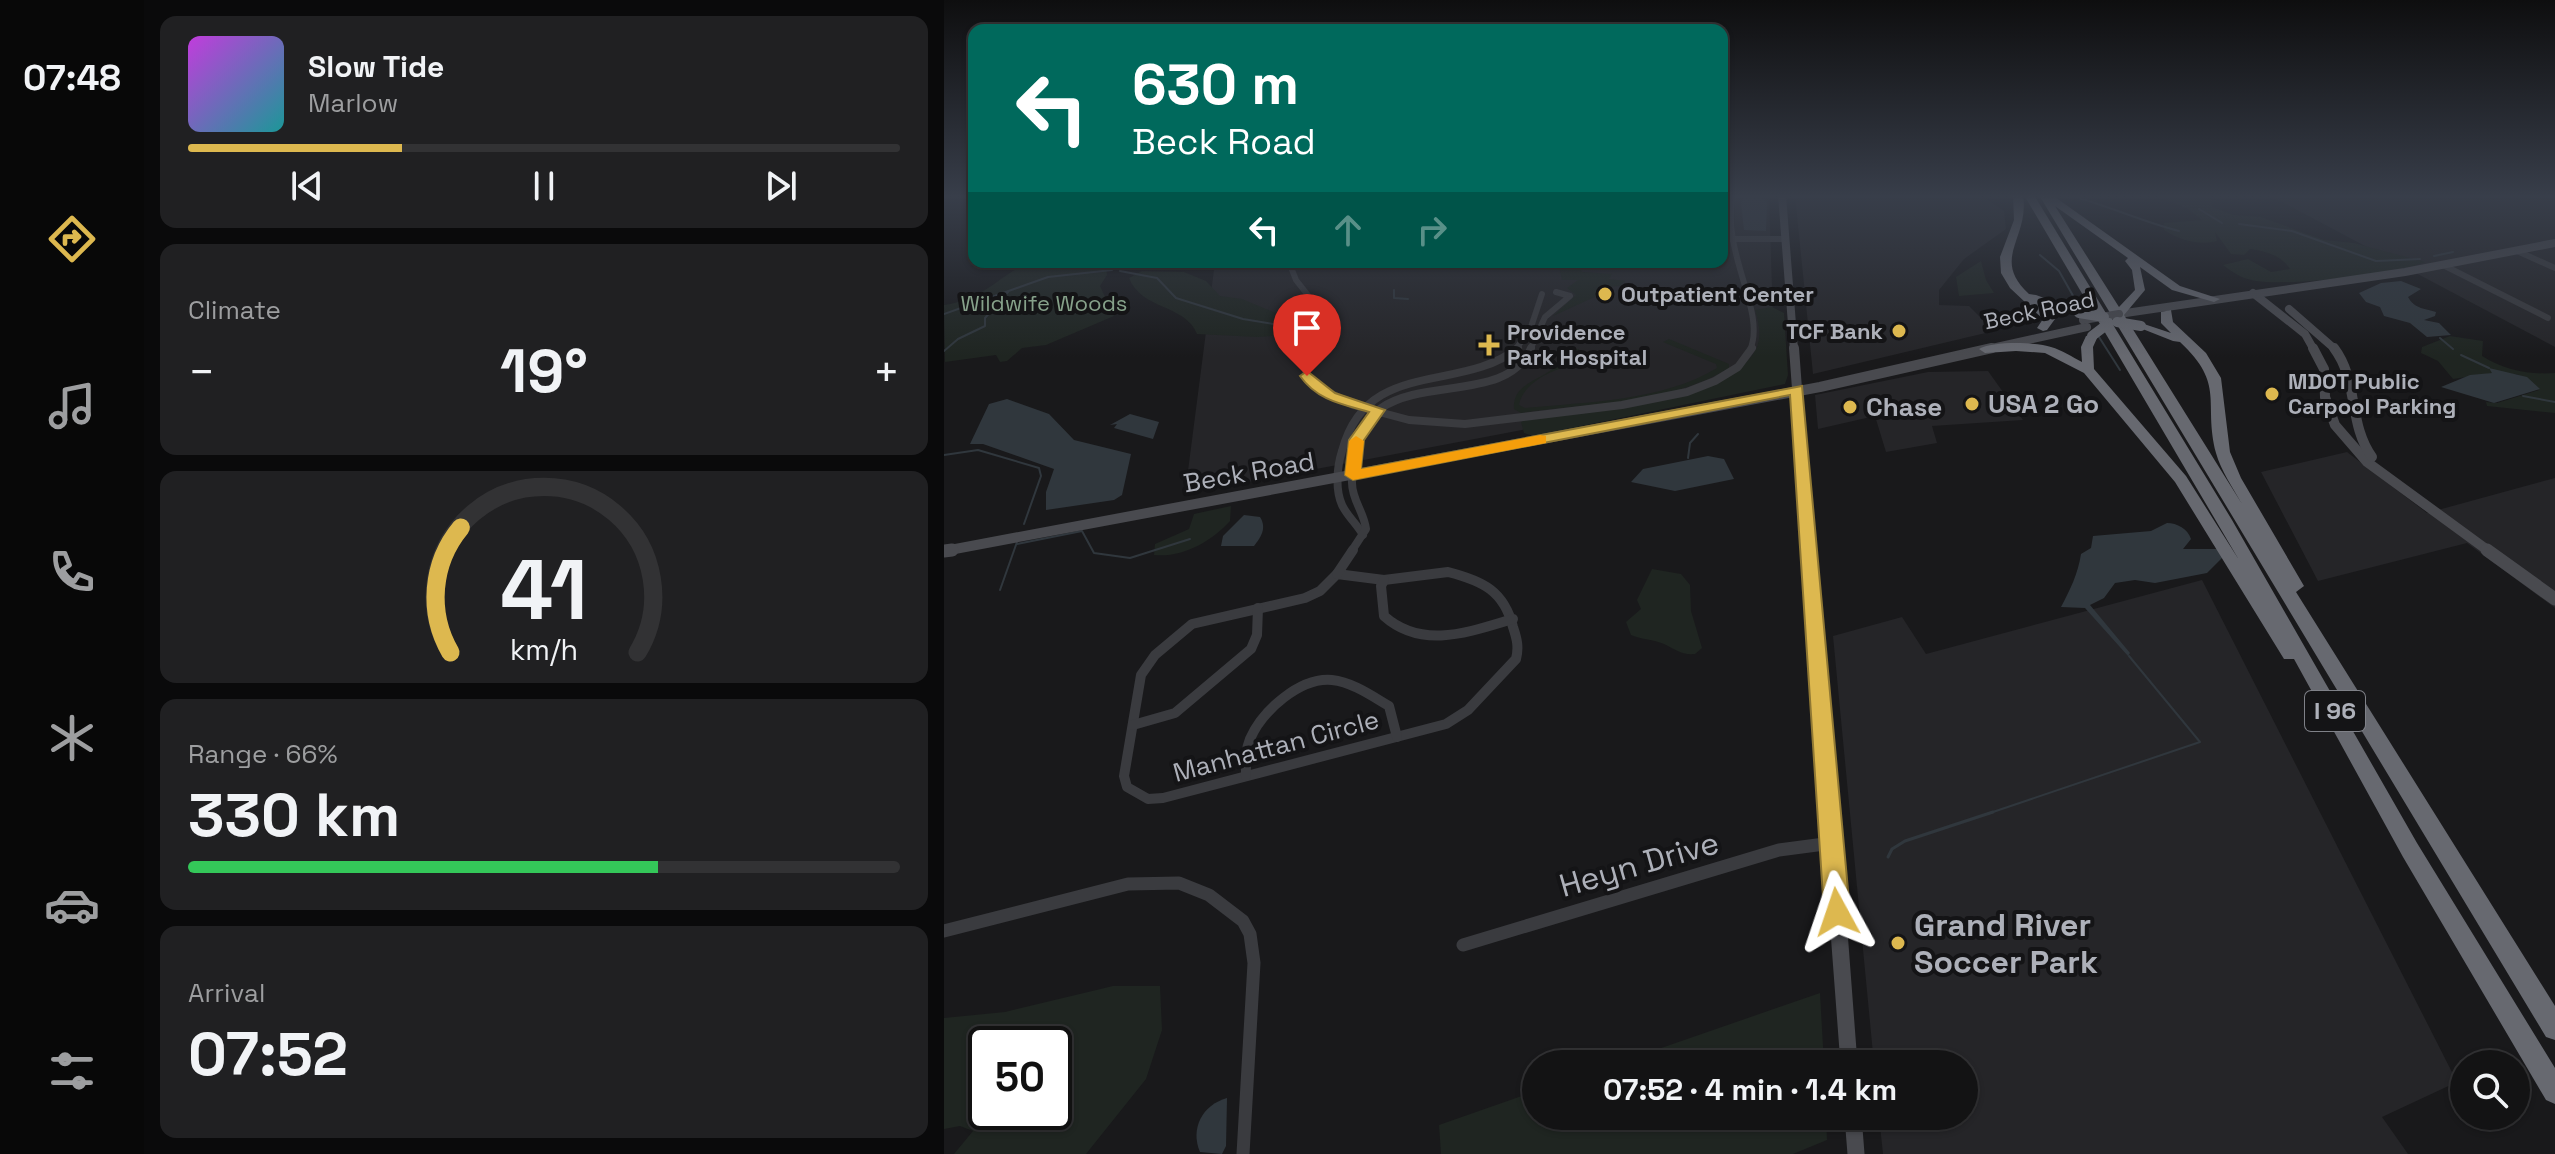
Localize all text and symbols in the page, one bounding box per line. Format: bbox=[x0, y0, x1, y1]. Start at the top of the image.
text: Slow Tide bbox=[308, 47, 444, 86]
text: 630 m bbox=[1132, 49, 1299, 120]
text: 07:48 bbox=[23, 55, 121, 101]
icon: left bbox=[1000, 56, 1104, 160]
text: Marlow bbox=[308, 86, 398, 120]
text: Beck Road bbox=[1132, 119, 1316, 165]
icon: previous bbox=[285, 164, 329, 208]
icon: pause bbox=[522, 164, 566, 208]
icon: next bbox=[759, 164, 803, 208]
icon: left bbox=[1242, 208, 1286, 252]
icon: ahead bbox=[1326, 208, 1370, 252]
icon: right bbox=[1410, 208, 1454, 252]
icon: directions bbox=[44, 211, 100, 267]
place label: Outpatient Center bbox=[1621, 280, 1814, 308]
marker: Outpatient Center bbox=[1596, 285, 1614, 303]
street label: Beck Road bbox=[1981, 285, 2097, 335]
park label: Wildwife Woods bbox=[961, 289, 1127, 317]
text: Climate bbox=[188, 293, 281, 327]
pin bbox=[1273, 294, 1341, 376]
icon: arrive bbox=[1285, 306, 1329, 350]
place label: TCF Bank bbox=[1786, 317, 1884, 345]
place label: Providence Park Hospital bbox=[1507, 318, 1647, 371]
marker: TCF Bank bbox=[1890, 322, 1908, 340]
text: 19° bbox=[500, 333, 588, 410]
marker: Providence Park Hospital bbox=[1478, 334, 1500, 356]
text: − bbox=[188, 344, 215, 400]
text: + bbox=[873, 344, 900, 400]
place label: MDOT Public Carpool Parking bbox=[2288, 367, 2456, 420]
icon: music bbox=[44, 378, 100, 434]
marker: MDOT Public Carpool Parking bbox=[2263, 385, 2281, 403]
place label: USA 2 Go bbox=[1988, 387, 2099, 421]
place label: Chase bbox=[1866, 390, 1942, 424]
marker: USA 2 Go bbox=[1963, 395, 1981, 413]
marker: Chase bbox=[1841, 398, 1859, 416]
street label: Beck Road bbox=[1181, 444, 1317, 500]
text: 41 bbox=[500, 537, 588, 643]
icon: phone bbox=[44, 544, 100, 600]
text: km/h bbox=[510, 632, 578, 668]
road number: I 96 bbox=[2305, 691, 2365, 731]
street label: Manhattan Circle bbox=[1169, 702, 1383, 790]
icon: climate bbox=[44, 710, 100, 766]
text: Range · 66% bbox=[188, 737, 338, 771]
text: 330 km bbox=[188, 777, 400, 854]
street label: Heyn Drive bbox=[1555, 822, 1723, 906]
position arrow bbox=[1795, 870, 1879, 954]
icon: car bbox=[44, 877, 100, 933]
place label: Grand River Soccer Park bbox=[1914, 905, 2098, 982]
marker: Grand River Soccer Park bbox=[1889, 934, 1907, 952]
text: Arrival bbox=[188, 976, 265, 1010]
text: 07:52 bbox=[188, 1016, 348, 1093]
speed limit sign: 50 bbox=[968, 1026, 1072, 1130]
icon: filters bbox=[44, 1043, 100, 1099]
map controls bbox=[2450, 1050, 2530, 1130]
button: search bbox=[2450, 1050, 2530, 1130]
text: 07:52 · 4 min · 1.4 km bbox=[1603, 1070, 1897, 1109]

